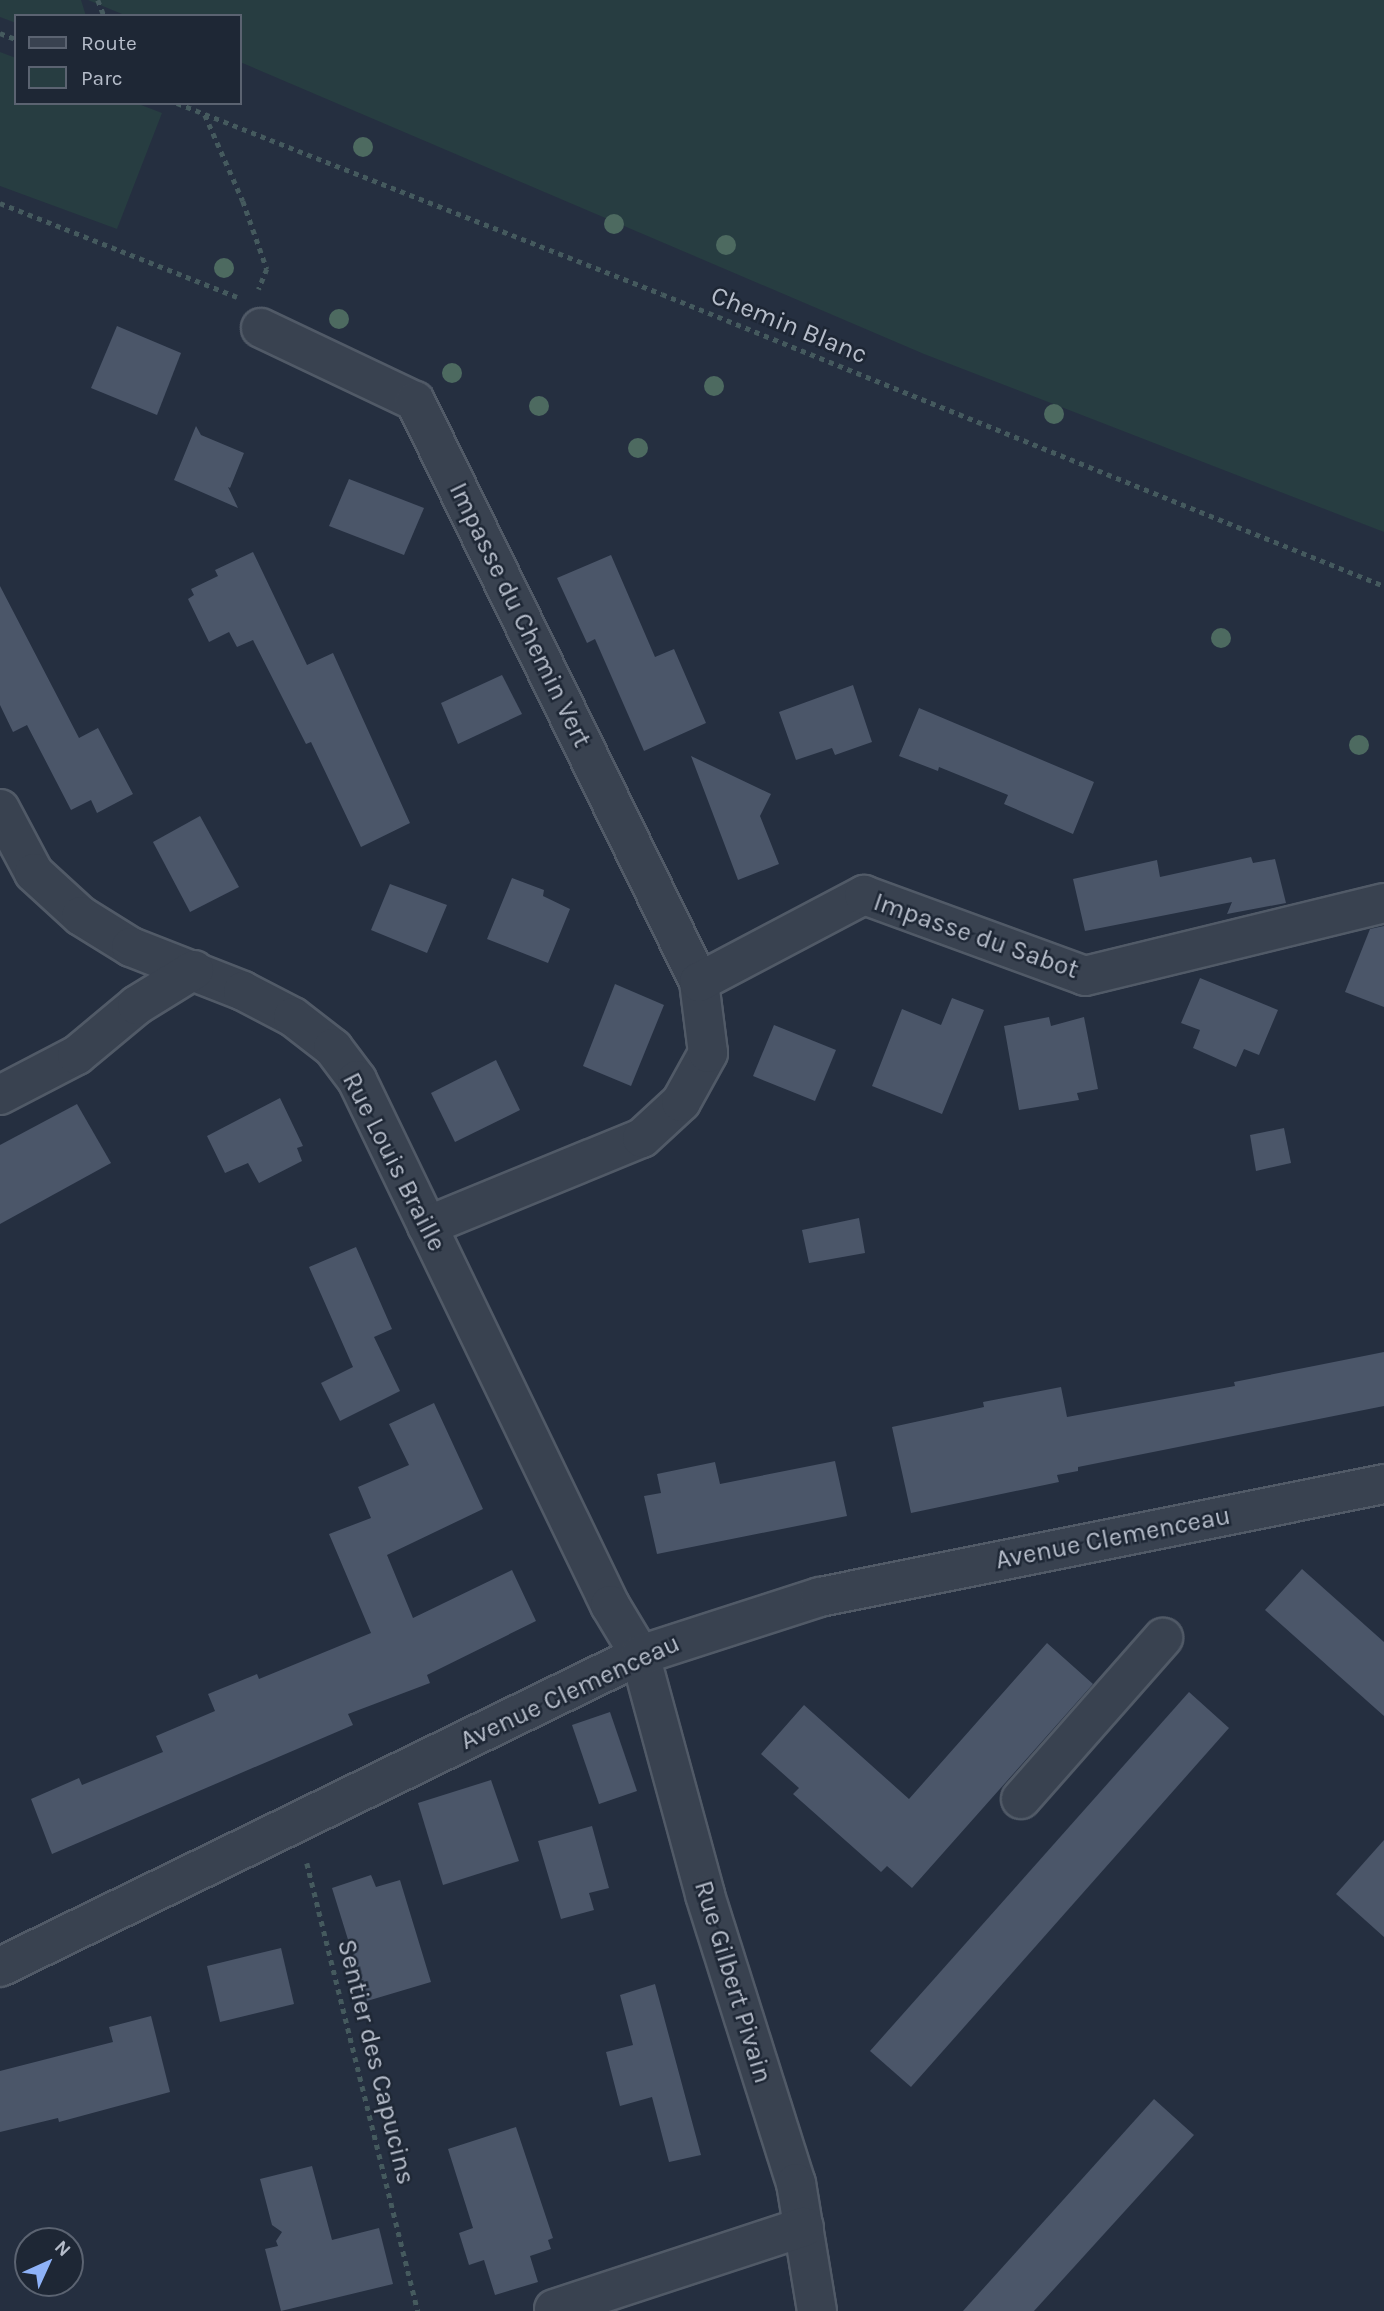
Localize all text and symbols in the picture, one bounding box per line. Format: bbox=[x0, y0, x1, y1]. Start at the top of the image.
legend bbox=[14, 14, 242, 105]
text: Route bbox=[81, 31, 137, 55]
text: Parc bbox=[81, 66, 123, 90]
street label: Chemin Blanc bbox=[706, 279, 872, 371]
street label: Impasse du Chemin Vert bbox=[442, 478, 598, 752]
street label: Impasse du Sabot bbox=[869, 886, 1083, 986]
street label: Rue Louis Braille bbox=[336, 1067, 452, 1257]
street label: Avenue Clemenceau bbox=[993, 1500, 1233, 1576]
street label: Avenue Clemenceau bbox=[455, 1627, 685, 1757]
street label: Rue Gilbert Pivain bbox=[687, 1877, 779, 2087]
street label: Sentier des Capucins bbox=[330, 1936, 422, 2188]
north arrow bbox=[14, 2227, 84, 2297]
text: N bbox=[50, 2236, 75, 2261]

